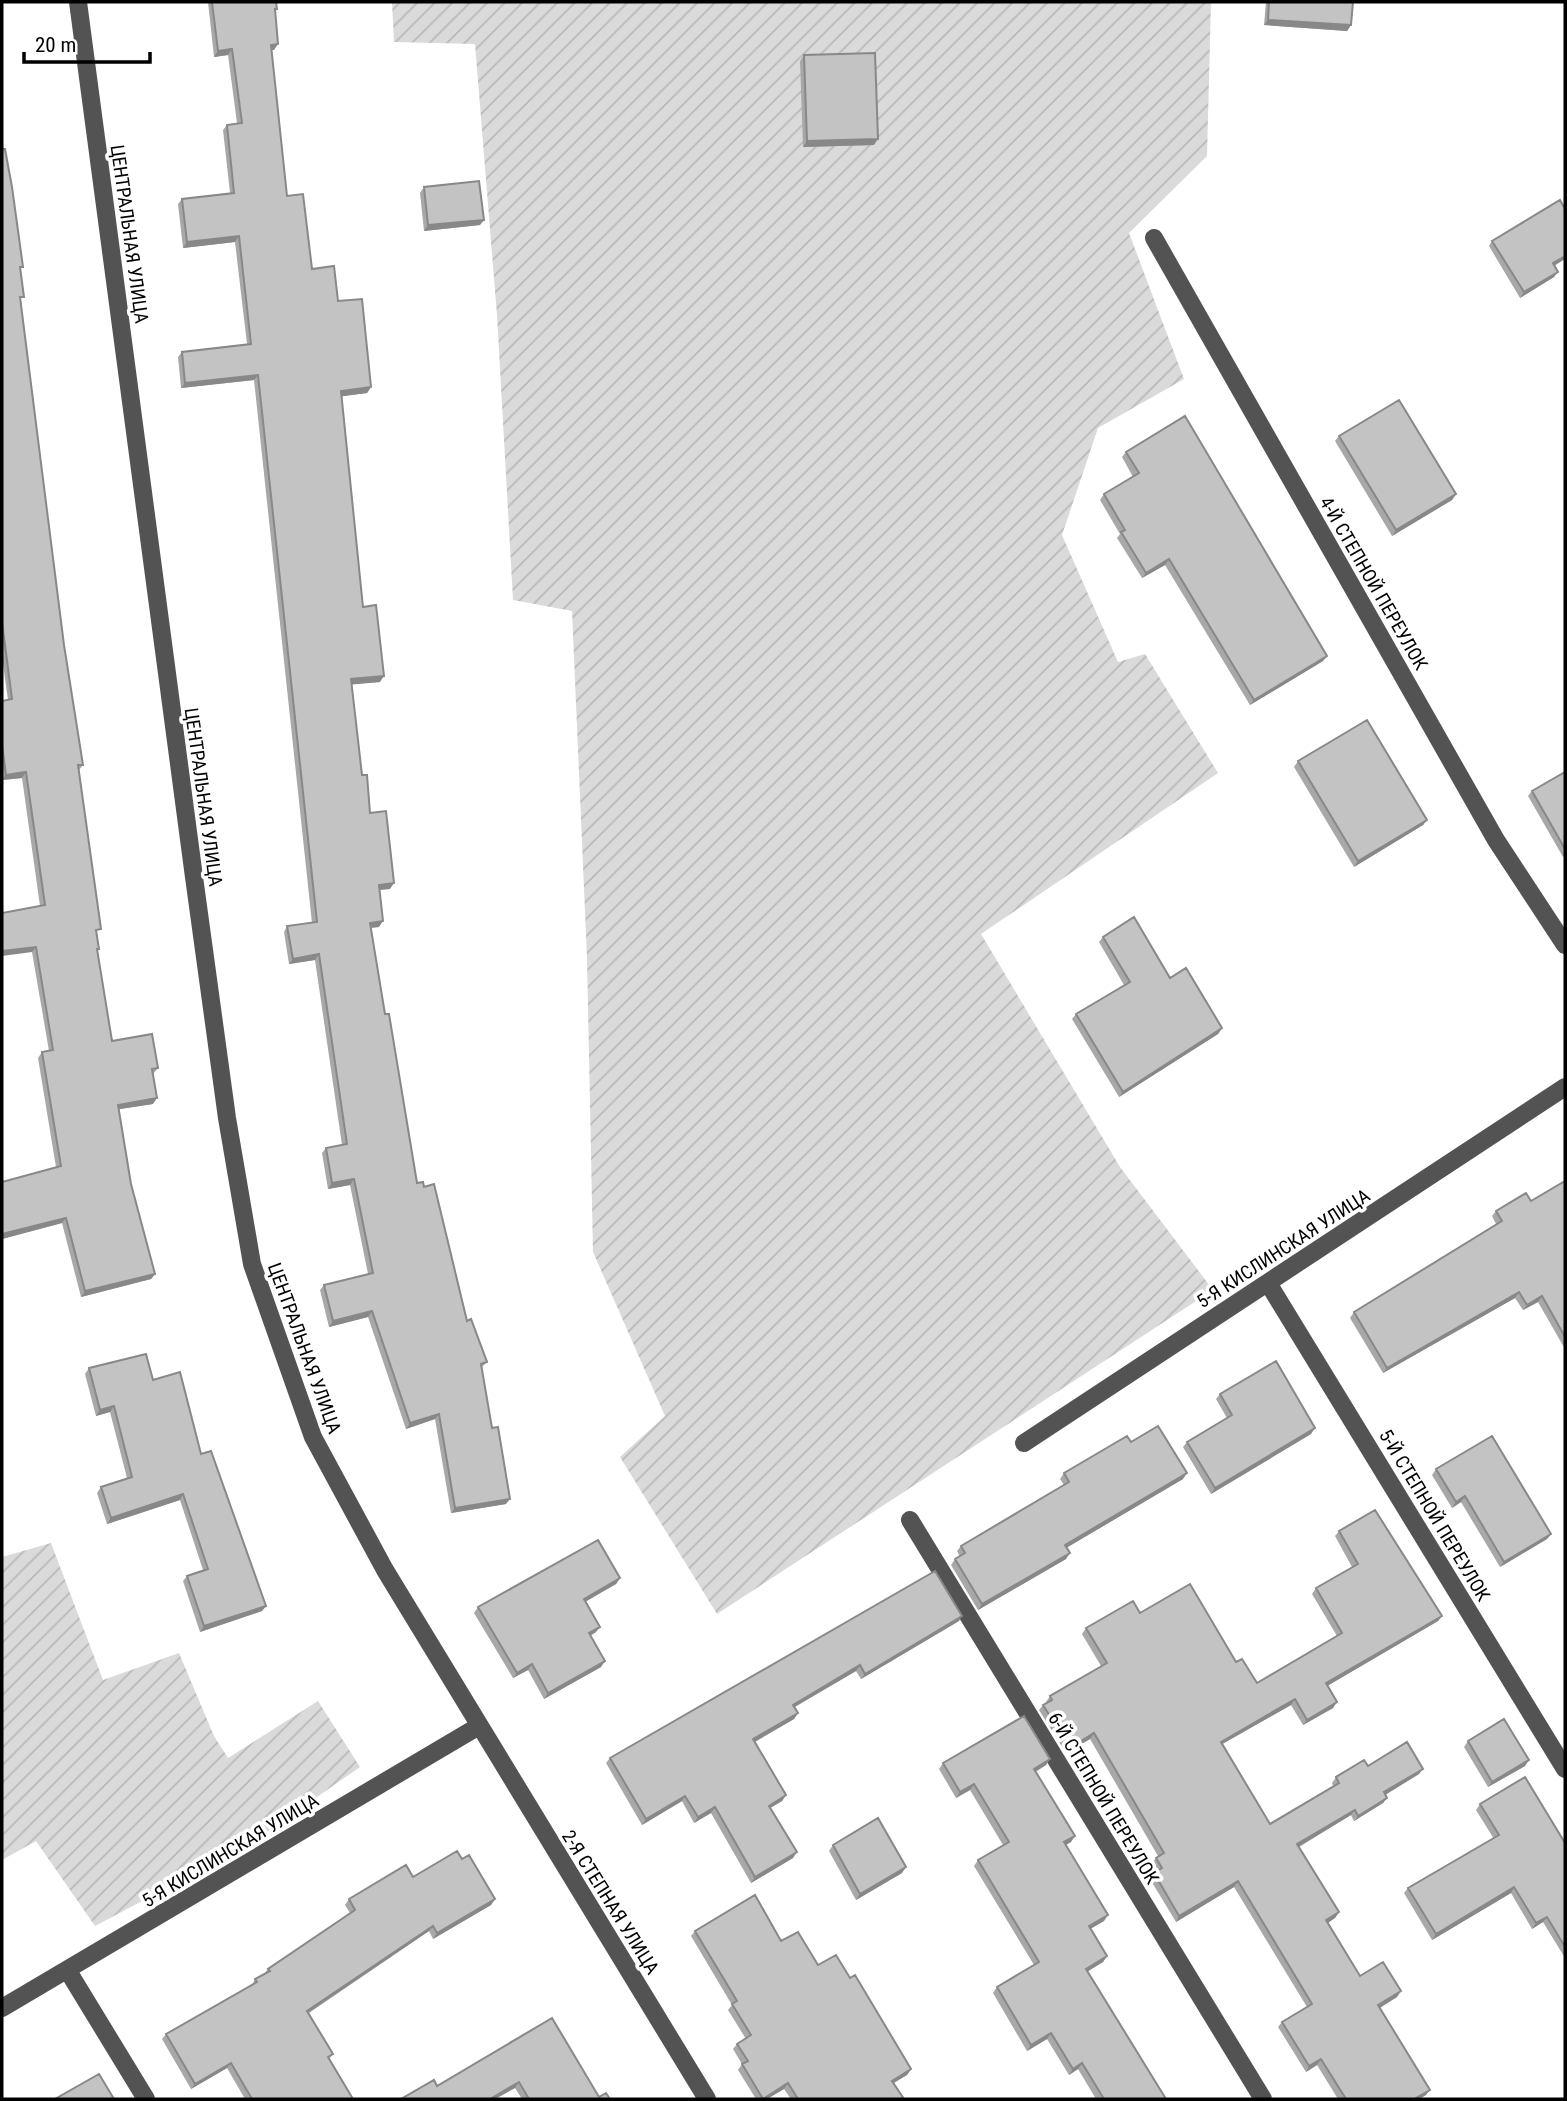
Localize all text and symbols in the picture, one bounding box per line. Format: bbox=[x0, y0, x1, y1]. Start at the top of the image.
scale bar bbox=[24, 21, 150, 65]
text: 20 m bbox=[35, 33, 76, 57]
street label: ЦЕНТРАЛЬНАЯ УЛИЦА bbox=[106, 143, 153, 325]
street label: 4-Й СТЕПНОЙ ПЕРЕУЛОК bbox=[1315, 493, 1433, 674]
street label: ЦЕНТРАЛЬНАЯ УЛИЦА bbox=[180, 706, 227, 888]
street label: 5-Я КИСЛИНСКАЯ УЛИЦА bbox=[1192, 1184, 1374, 1313]
street label: ЦЕНТРАЛЬНАЯ УЛИЦА bbox=[263, 1260, 346, 1437]
street label: 5-Й СТЕПНОЙ ПЕРЕУЛОК bbox=[1374, 1425, 1495, 1606]
street label: 6-Й СТЕПНОЙ ПЕРЕУЛОК bbox=[1043, 1708, 1164, 1889]
street label: 5-Я КИСЛИНСКАЯ УЛИЦА bbox=[138, 1789, 323, 1912]
street label: 2-Я СТЕПНАЯ УЛИЦА bbox=[557, 1826, 664, 1979]

